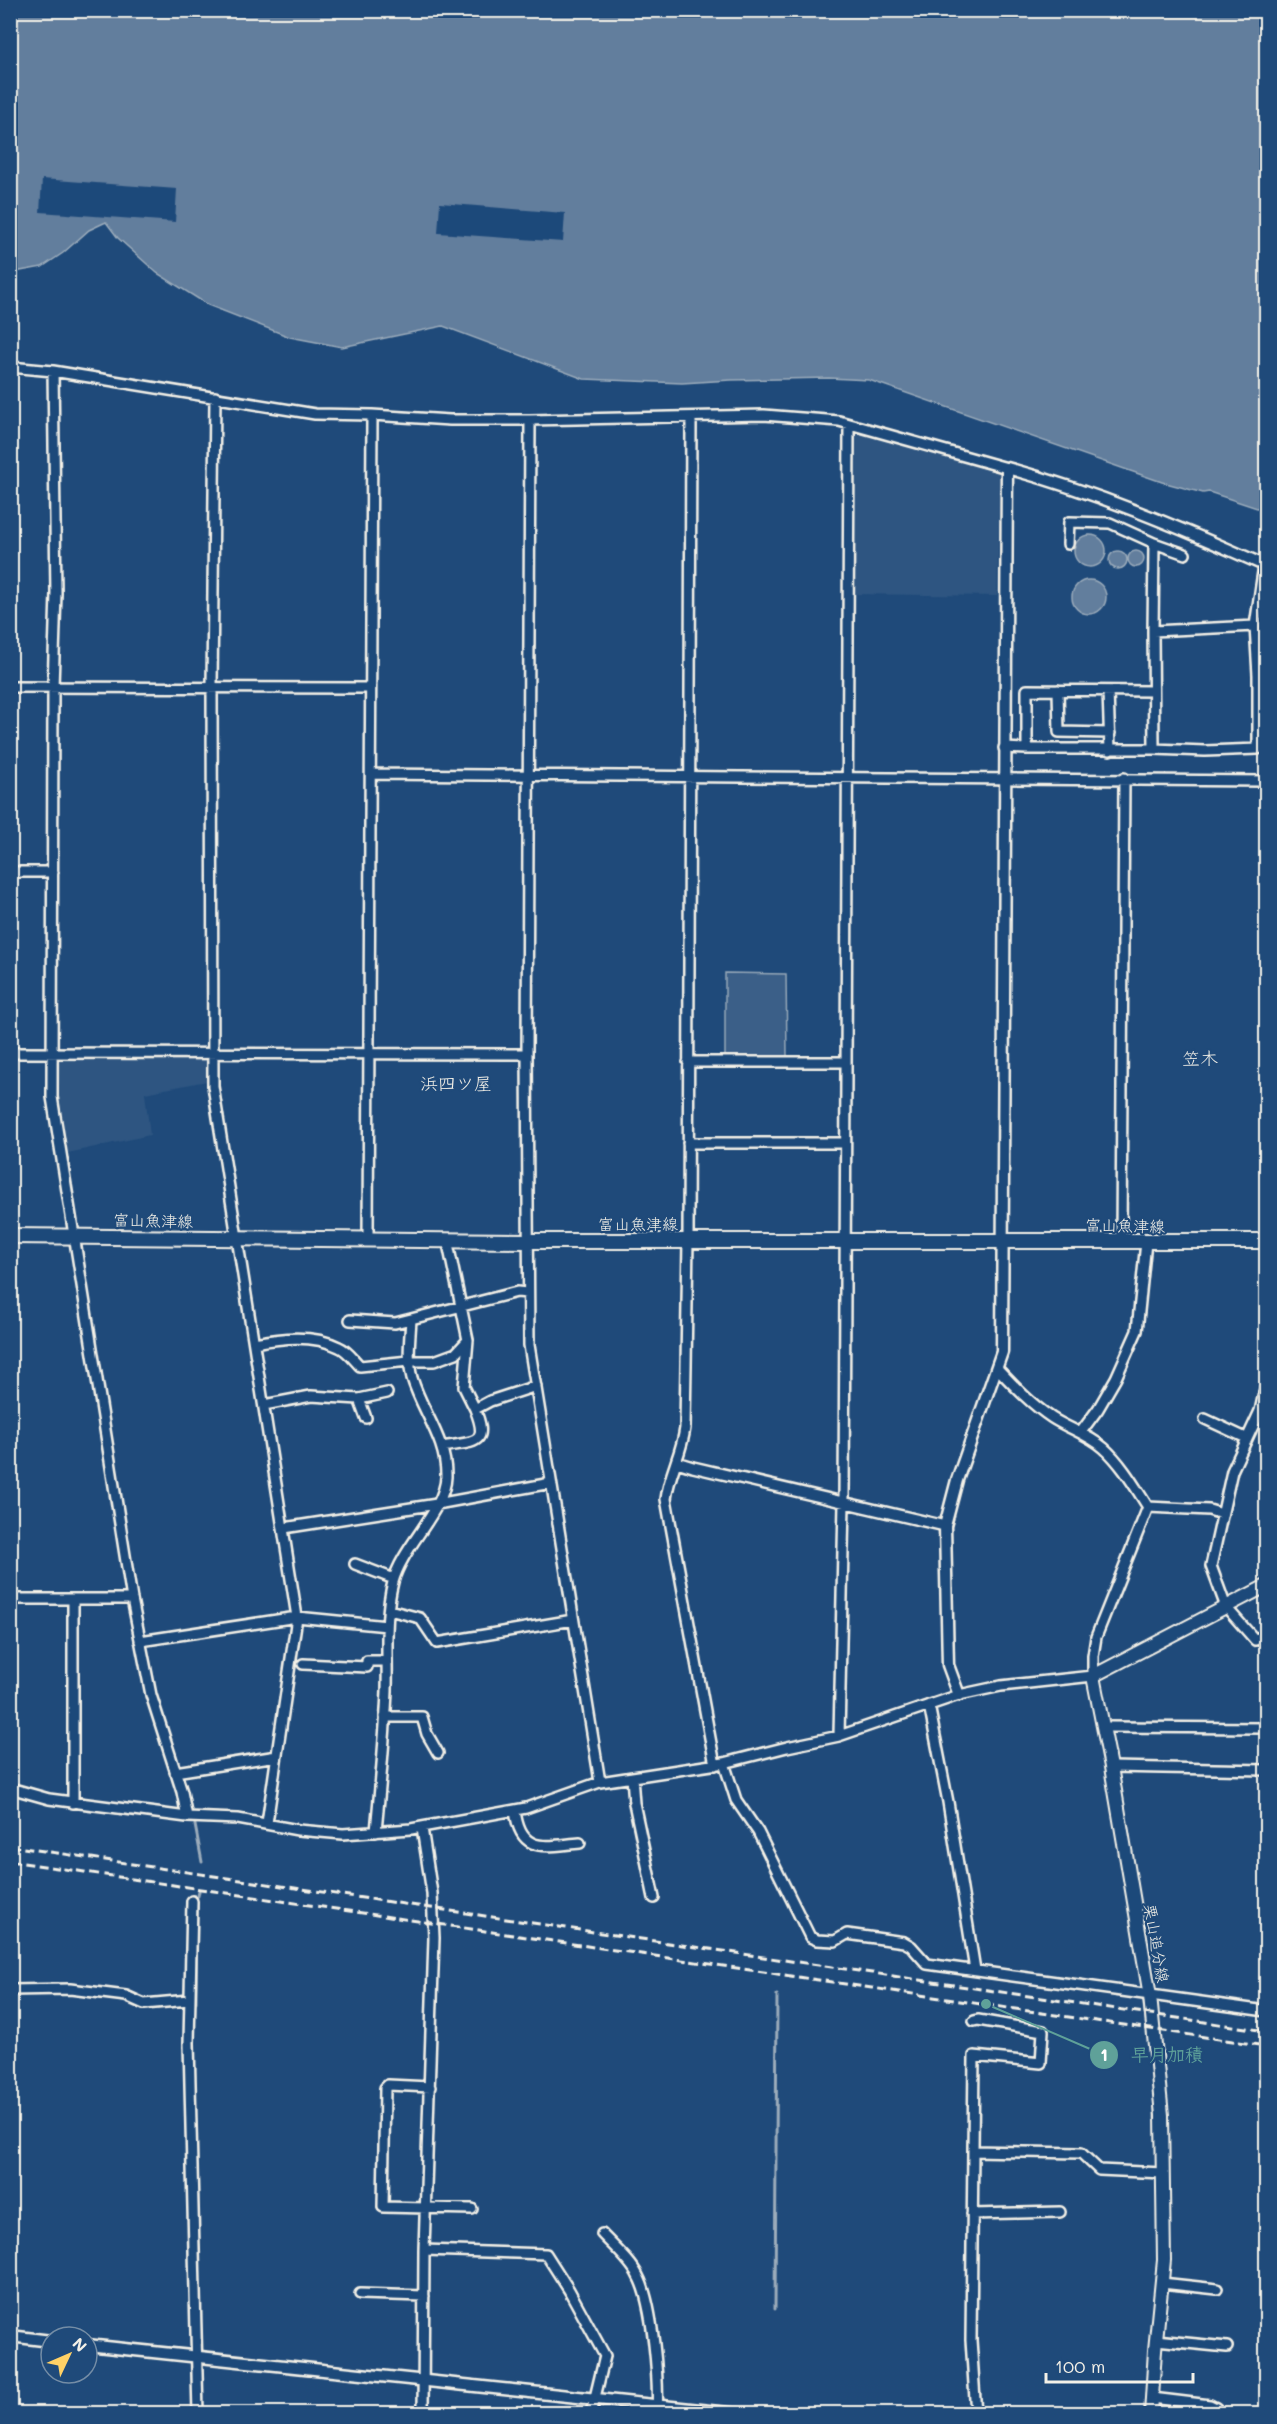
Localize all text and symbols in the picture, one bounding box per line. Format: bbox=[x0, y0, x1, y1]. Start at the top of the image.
district label: 笠木 bbox=[1182, 1046, 1218, 1070]
district label: 浜四ツ屋 bbox=[420, 1071, 492, 1095]
street label: 富山魚津線 bbox=[113, 1209, 193, 1231]
street label: 富山魚津線 bbox=[598, 1213, 678, 1234]
street label: 富山魚津線 bbox=[1085, 1214, 1165, 1236]
street label: 栗山追分線 bbox=[1140, 1902, 1174, 1984]
callout: 早月加積 bbox=[1089, 2037, 1215, 2073]
text: 1 bbox=[1100, 2042, 1108, 2066]
text: 早月加積 bbox=[1131, 2042, 1203, 2066]
north arrow bbox=[39, 2325, 99, 2385]
text: N bbox=[68, 2333, 92, 2356]
scale bar bbox=[1046, 2346, 1193, 2384]
text: 100 m bbox=[1055, 2354, 1105, 2378]

